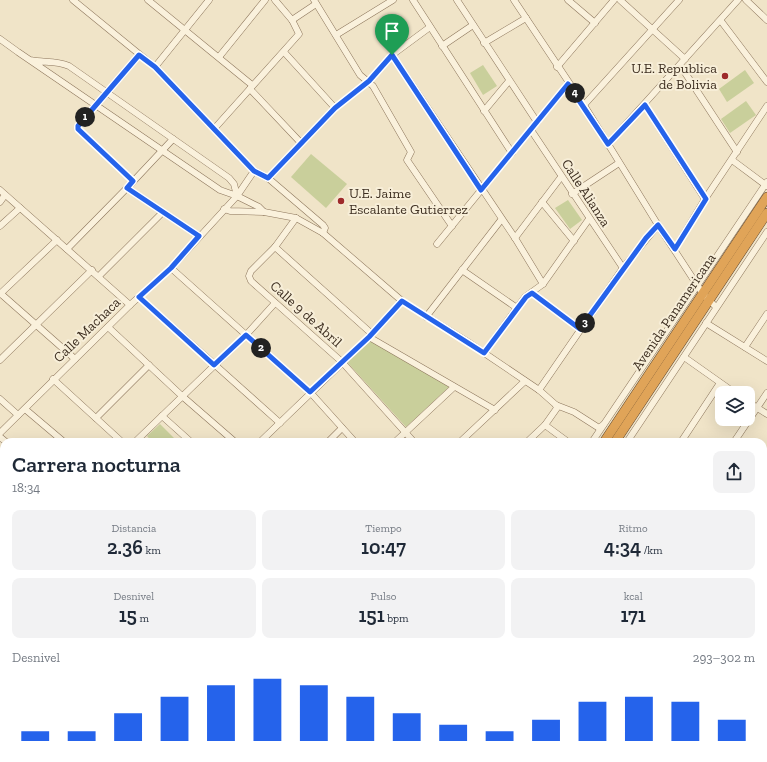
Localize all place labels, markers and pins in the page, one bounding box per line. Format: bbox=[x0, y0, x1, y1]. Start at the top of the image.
pin bbox=[375, 14, 409, 55]
place label: U.E. Republica de Bolivia bbox=[631, 60, 717, 93]
marker: U.E. Republica de Bolivia bbox=[720, 71, 730, 81]
pin: 4 bbox=[565, 83, 585, 103]
pin: 1 bbox=[75, 107, 95, 127]
place label: U.E. Jaime Escalante Gutierrez bbox=[349, 185, 469, 218]
marker: U.E. Jaime Escalante Gutierrez bbox=[336, 196, 346, 206]
pin: 3 bbox=[575, 313, 595, 333]
pin: 2 bbox=[251, 338, 271, 358]

